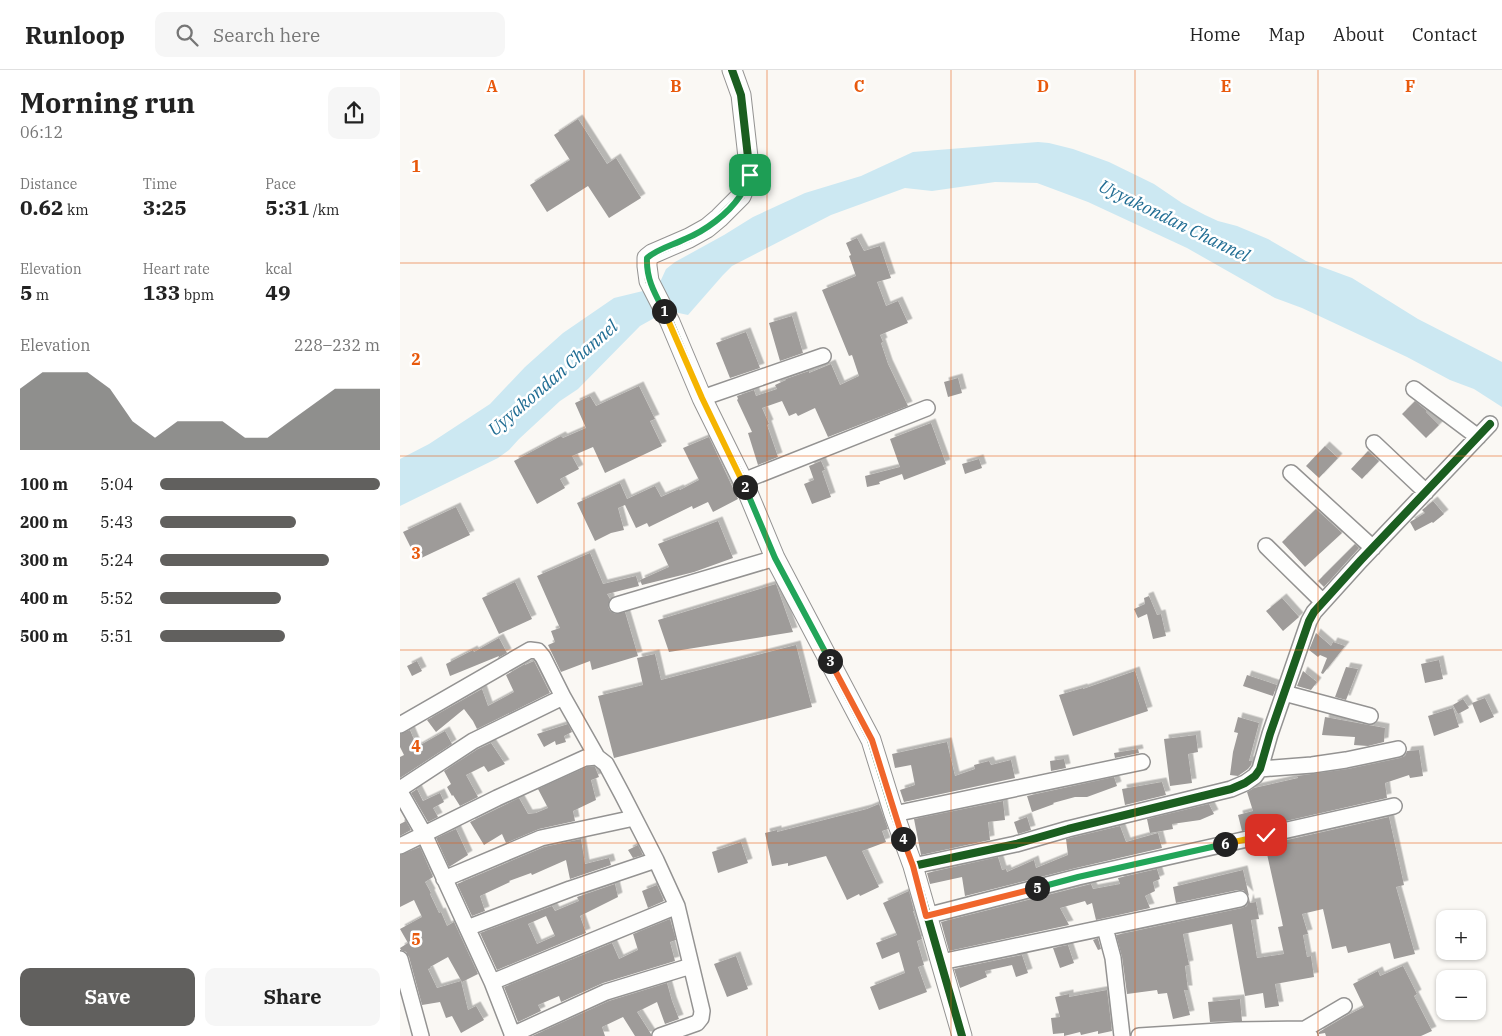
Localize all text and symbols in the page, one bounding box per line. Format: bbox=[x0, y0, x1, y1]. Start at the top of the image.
search box bbox=[155, 12, 505, 57]
text: Runloop bbox=[25, 19, 125, 51]
icon: search bbox=[173, 21, 201, 49]
text: Search here bbox=[213, 23, 320, 47]
text: Home bbox=[1189, 23, 1241, 46]
text: Map bbox=[1269, 23, 1305, 46]
text: About bbox=[1333, 23, 1384, 46]
text: Contact bbox=[1412, 23, 1477, 46]
text: A bbox=[486, 76, 498, 96]
text: B bbox=[670, 76, 682, 96]
text: C bbox=[854, 76, 864, 96]
text: D bbox=[1037, 76, 1049, 96]
text: E bbox=[1221, 76, 1231, 96]
text: F bbox=[1405, 76, 1415, 96]
text: Morning run bbox=[20, 84, 195, 121]
button: share bbox=[328, 87, 380, 139]
text: 06:12 bbox=[20, 122, 63, 142]
pin bbox=[729, 154, 771, 196]
text: 1 bbox=[411, 156, 421, 176]
icon: arrive bbox=[736, 161, 764, 189]
water label: Uyyakondan Channel bbox=[1095, 174, 1254, 267]
text: Distance bbox=[20, 175, 77, 193]
text: Time bbox=[143, 175, 177, 193]
text: Pace bbox=[265, 175, 296, 193]
text: 0.62 bbox=[20, 193, 64, 221]
text: 3:25 bbox=[143, 193, 187, 221]
text: 5:31 bbox=[265, 193, 310, 221]
text: km bbox=[64, 201, 89, 219]
text: /km bbox=[310, 201, 339, 219]
text: Elevation bbox=[20, 260, 82, 278]
text: Heart rate bbox=[143, 260, 210, 278]
text: kcal bbox=[265, 260, 292, 278]
text: 5 bbox=[20, 278, 33, 306]
text: 133 bbox=[143, 278, 180, 306]
text: 49 bbox=[265, 278, 291, 306]
text: m bbox=[33, 286, 49, 304]
text: bpm bbox=[180, 286, 214, 304]
pin: 1 bbox=[652, 298, 676, 324]
text: 1 bbox=[660, 302, 669, 320]
water label: Uyyakondan Channel bbox=[483, 314, 623, 440]
text: Elevation bbox=[20, 335, 90, 355]
text: 228–232 m bbox=[294, 335, 380, 355]
text: 2 bbox=[411, 349, 421, 369]
text: 100 m bbox=[20, 474, 68, 494]
text: 5:04 bbox=[100, 474, 133, 494]
pin: 2 bbox=[732, 474, 758, 500]
text: 2 bbox=[741, 478, 750, 496]
text: 200 m bbox=[20, 512, 68, 532]
text: 5:43 bbox=[100, 512, 133, 532]
text: 3 bbox=[411, 543, 421, 563]
text: 300 m bbox=[20, 550, 68, 570]
text: 5:24 bbox=[100, 550, 133, 570]
text: 400 m bbox=[20, 588, 68, 608]
text: 5:52 bbox=[100, 588, 133, 608]
text: 500 m bbox=[20, 626, 68, 646]
text: 5:51 bbox=[100, 626, 133, 646]
pin: 3 bbox=[818, 648, 842, 674]
text: 3 bbox=[826, 652, 835, 670]
text: 4 bbox=[411, 736, 421, 756]
pin bbox=[1245, 814, 1287, 856]
icon: check bbox=[1252, 821, 1280, 849]
pin: 4 bbox=[890, 826, 916, 852]
text: 4 bbox=[899, 830, 908, 848]
pin: 6 bbox=[1212, 832, 1238, 856]
text: 6 bbox=[1221, 835, 1230, 853]
pin: 5 bbox=[1024, 876, 1050, 900]
text: 5 bbox=[1033, 879, 1042, 897]
map controls bbox=[1436, 910, 1486, 1020]
button: + bbox=[1436, 910, 1486, 960]
text: 5 bbox=[411, 929, 421, 949]
button: Save bbox=[20, 968, 195, 1026]
button: Share bbox=[205, 968, 380, 1026]
button: − bbox=[1436, 970, 1486, 1020]

